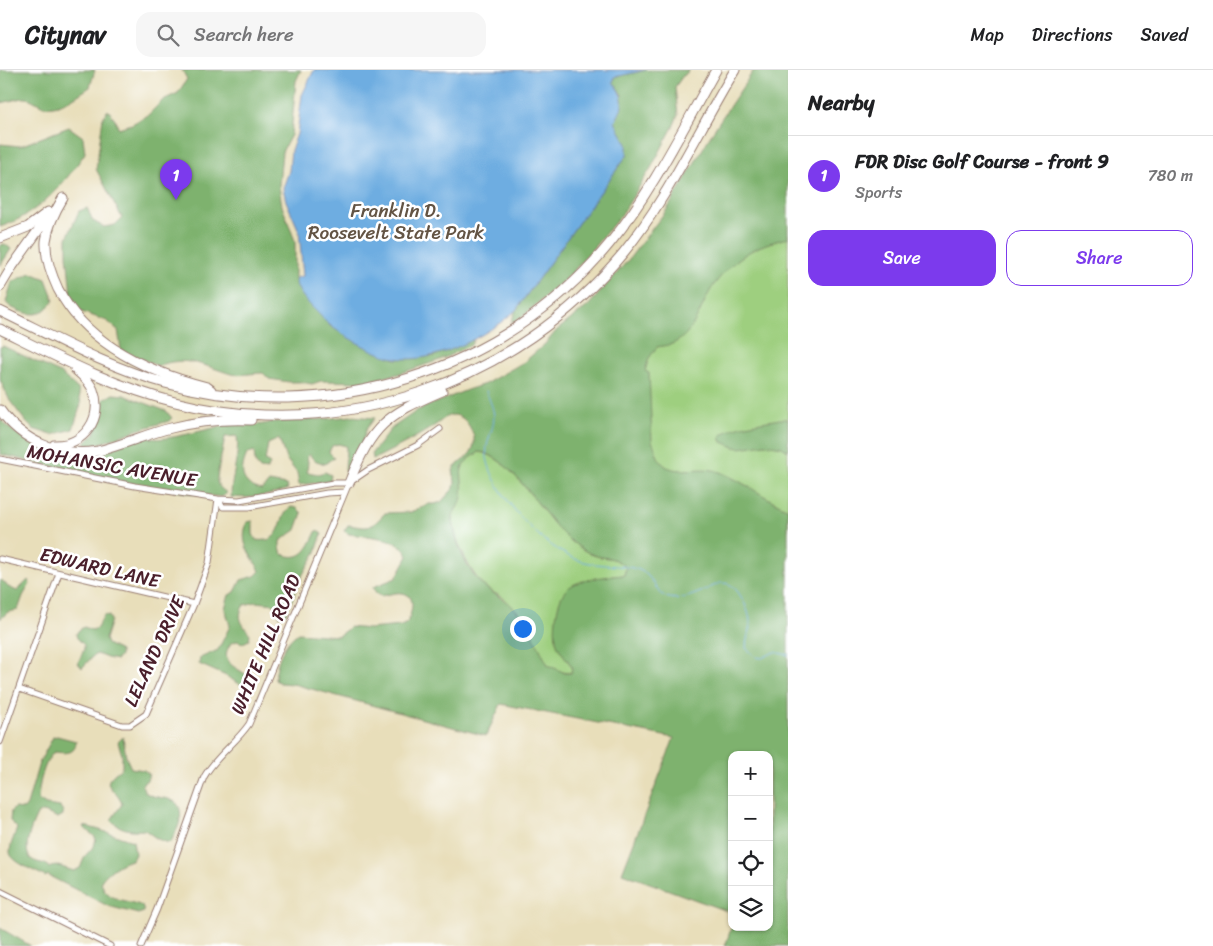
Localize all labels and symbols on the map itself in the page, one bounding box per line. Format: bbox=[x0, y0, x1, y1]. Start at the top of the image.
pin: 1 bbox=[160, 159, 192, 200]
park label: Franklin D. Roosevelt State Park bbox=[308, 194, 484, 249]
street label: MOHANSIC AVENUE bbox=[25, 434, 201, 497]
street label: EDWARD LANE bbox=[37, 538, 164, 598]
street label: WHITE HILL ROAD bbox=[221, 568, 310, 720]
street label: LELAND DRIVE bbox=[114, 589, 195, 712]
your location bbox=[510, 616, 536, 642]

